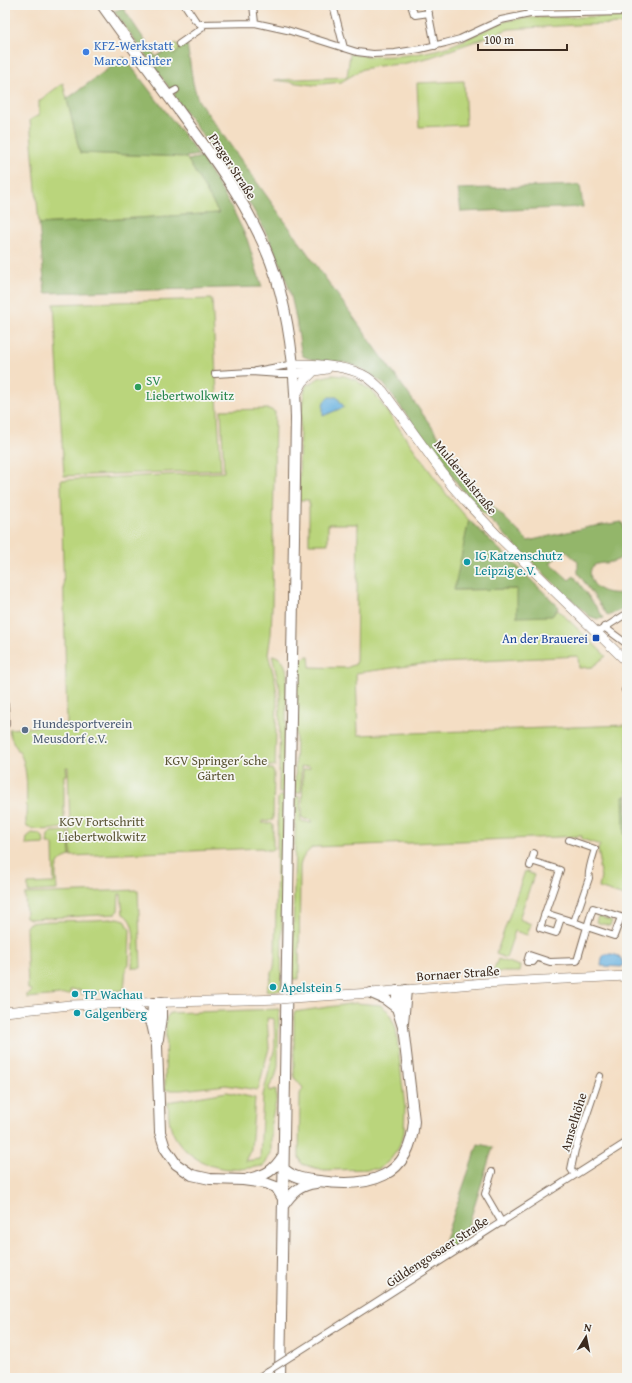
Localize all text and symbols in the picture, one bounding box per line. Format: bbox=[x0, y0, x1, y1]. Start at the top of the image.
scale bar bbox=[478, 26, 567, 52]
text: 100 m bbox=[484, 31, 514, 48]
place label: KFZ-Werkstatt Marco Richter bbox=[94, 36, 173, 70]
marker: KFZ-Werkstatt Marco Richter bbox=[81, 47, 91, 57]
street label: Prager Straße bbox=[204, 130, 261, 203]
place label: SV Liebertwolkwitz bbox=[146, 371, 234, 405]
marker: SV Liebertwolkwitz bbox=[133, 382, 143, 392]
street label: Muldentalstraße bbox=[430, 436, 502, 519]
place label: IG Katzenschutz Leipzig e.V. bbox=[475, 546, 563, 580]
marker: IG Katzenschutz Leipzig e.V. bbox=[462, 557, 472, 567]
place label: An der Brauerei bbox=[502, 629, 588, 648]
marker: An der Brauerei bbox=[591, 633, 601, 643]
place label: Hundesportverein Meusdorf e.V. bbox=[33, 714, 133, 748]
marker: Hundesportverein Meusdorf e.V. bbox=[20, 725, 30, 735]
park label: KGV Springer´sche Gärten bbox=[165, 751, 267, 785]
park label: KGV Fortschritt Liebertwolkwitz bbox=[58, 812, 146, 846]
street label: Bornaer Straße bbox=[416, 961, 500, 986]
place label: Apelstein 5 bbox=[281, 978, 342, 997]
marker: Apelstein 5 bbox=[268, 982, 278, 992]
place label: TP Wachau bbox=[83, 985, 143, 1004]
marker: TP Wachau bbox=[70, 989, 80, 999]
place label: Galgenberg bbox=[85, 1004, 148, 1023]
marker: Galgenberg bbox=[72, 1008, 82, 1018]
street label: Amselhöhe bbox=[556, 1090, 591, 1154]
street label: Güldengossaer Straße bbox=[382, 1211, 492, 1292]
north arrow bbox=[566, 1317, 606, 1357]
text: N bbox=[583, 1319, 593, 1336]

